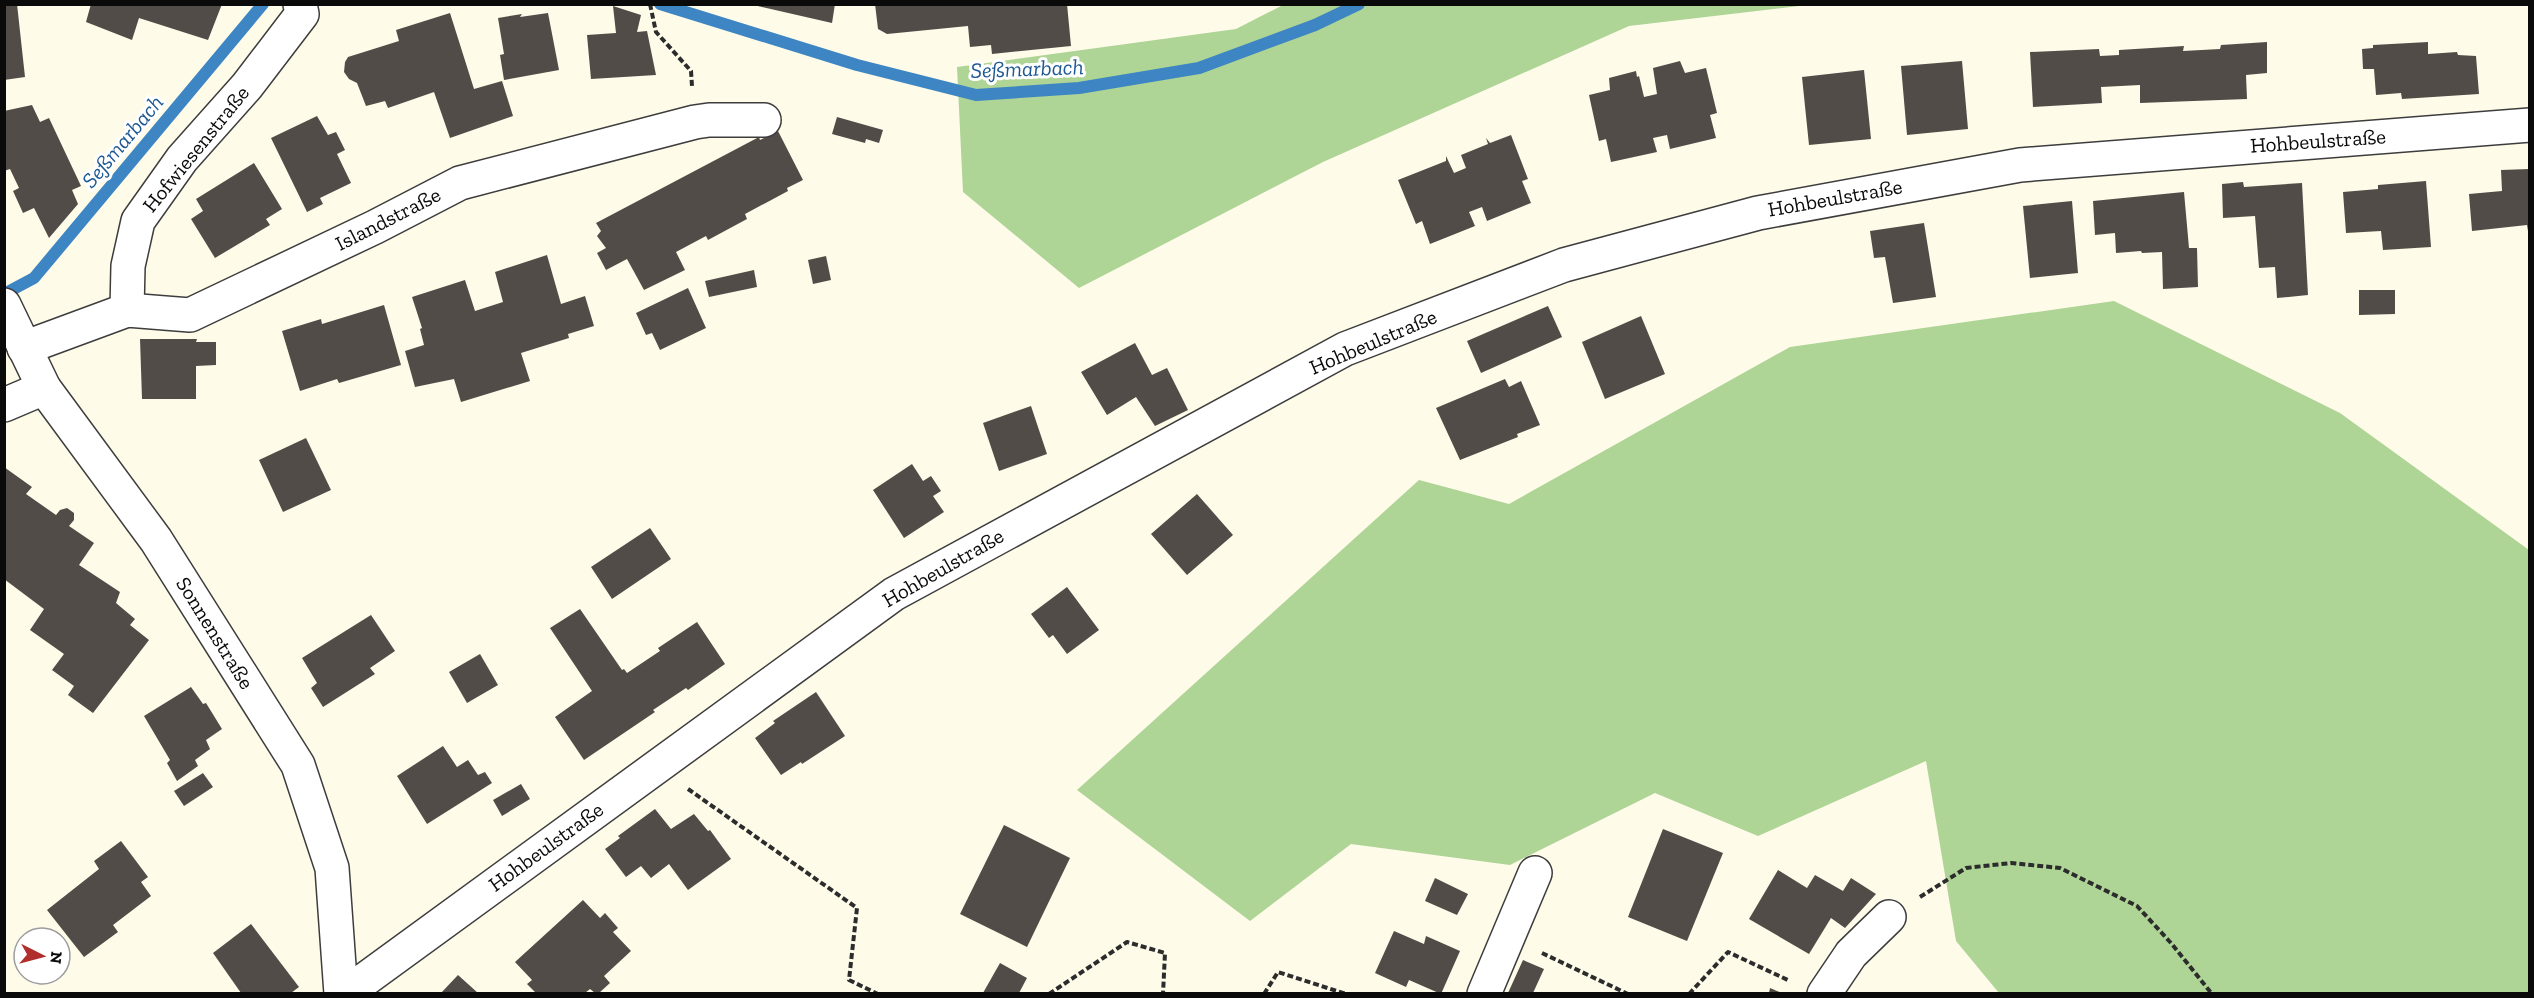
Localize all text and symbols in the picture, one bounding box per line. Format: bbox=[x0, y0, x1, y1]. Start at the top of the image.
water label: Seßmarbach bbox=[970, 53, 1084, 84]
street label: Hofwiesenstraße bbox=[137, 80, 254, 217]
water label: Seßmarbach bbox=[76, 89, 169, 193]
street label: Hohbeulstraße bbox=[2249, 123, 2387, 158]
street label: Hohbeulstraße bbox=[1766, 173, 1904, 222]
street label: Islandstraße bbox=[331, 181, 445, 256]
street label: Hohbeulstraße bbox=[1305, 303, 1440, 380]
street label: Hohbeulstraße bbox=[878, 523, 1008, 612]
street label: Sonnenstraße bbox=[171, 572, 260, 694]
street label: Hohbeulstraße bbox=[483, 796, 608, 897]
north arrow bbox=[12, 926, 72, 986]
text: N bbox=[46, 950, 67, 965]

